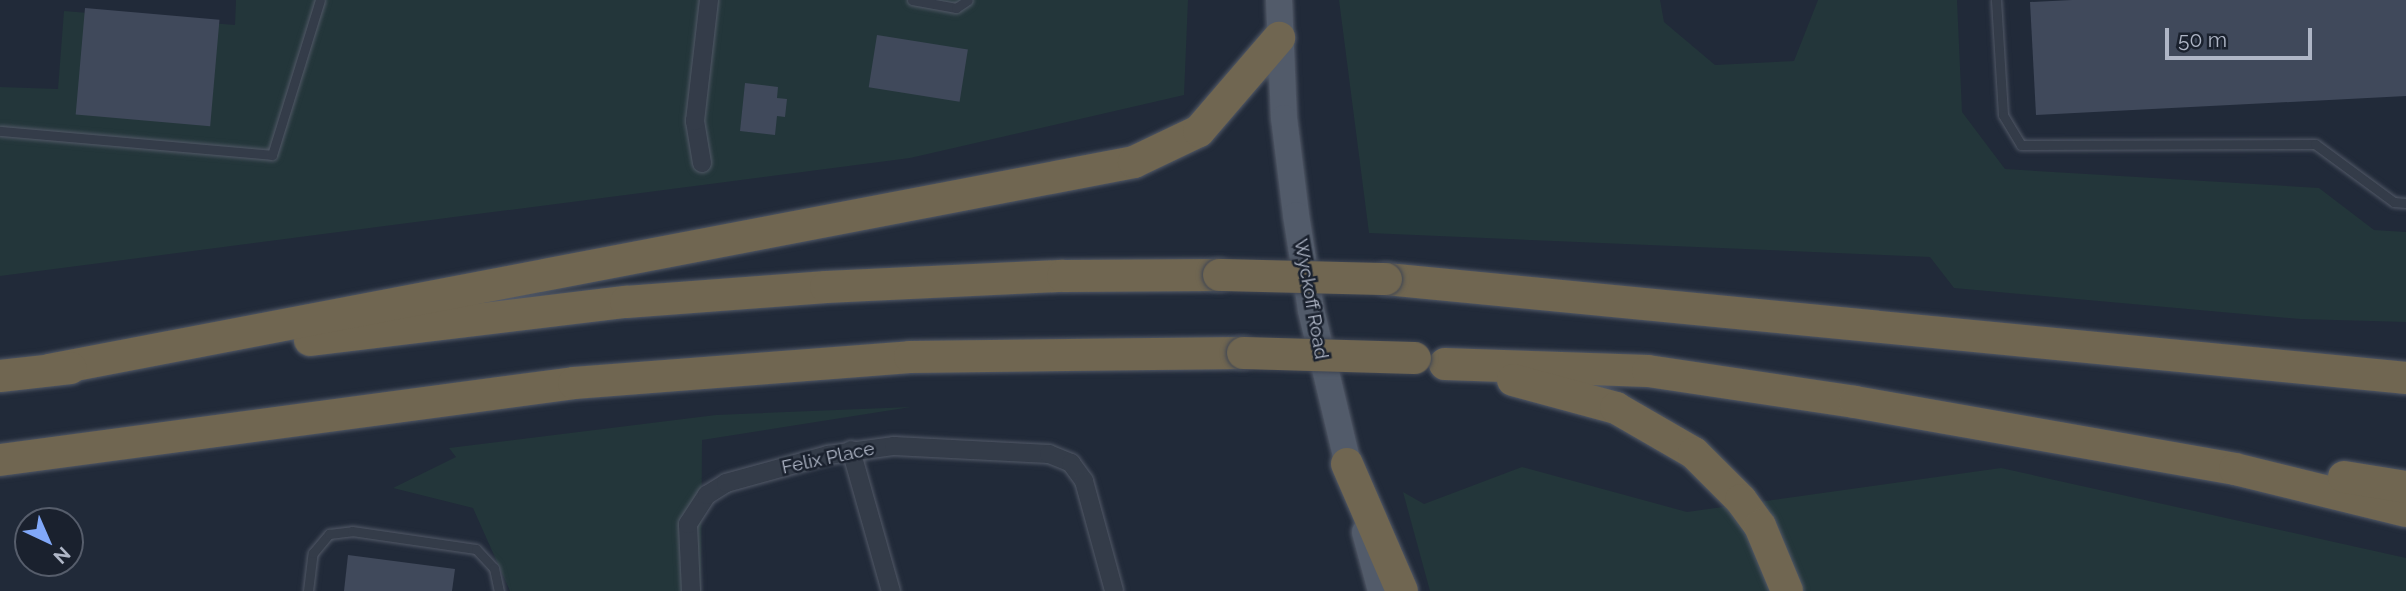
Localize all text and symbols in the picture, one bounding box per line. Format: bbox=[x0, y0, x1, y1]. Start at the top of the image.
scale bar bbox=[2168, 14, 2315, 58]
text: 50 m bbox=[2178, 27, 2227, 52]
street label: Wyckoff Road bbox=[1289, 237, 1333, 361]
street label: Felix Place bbox=[780, 437, 876, 479]
north arrow bbox=[14, 507, 84, 577]
text: N bbox=[49, 543, 75, 569]

